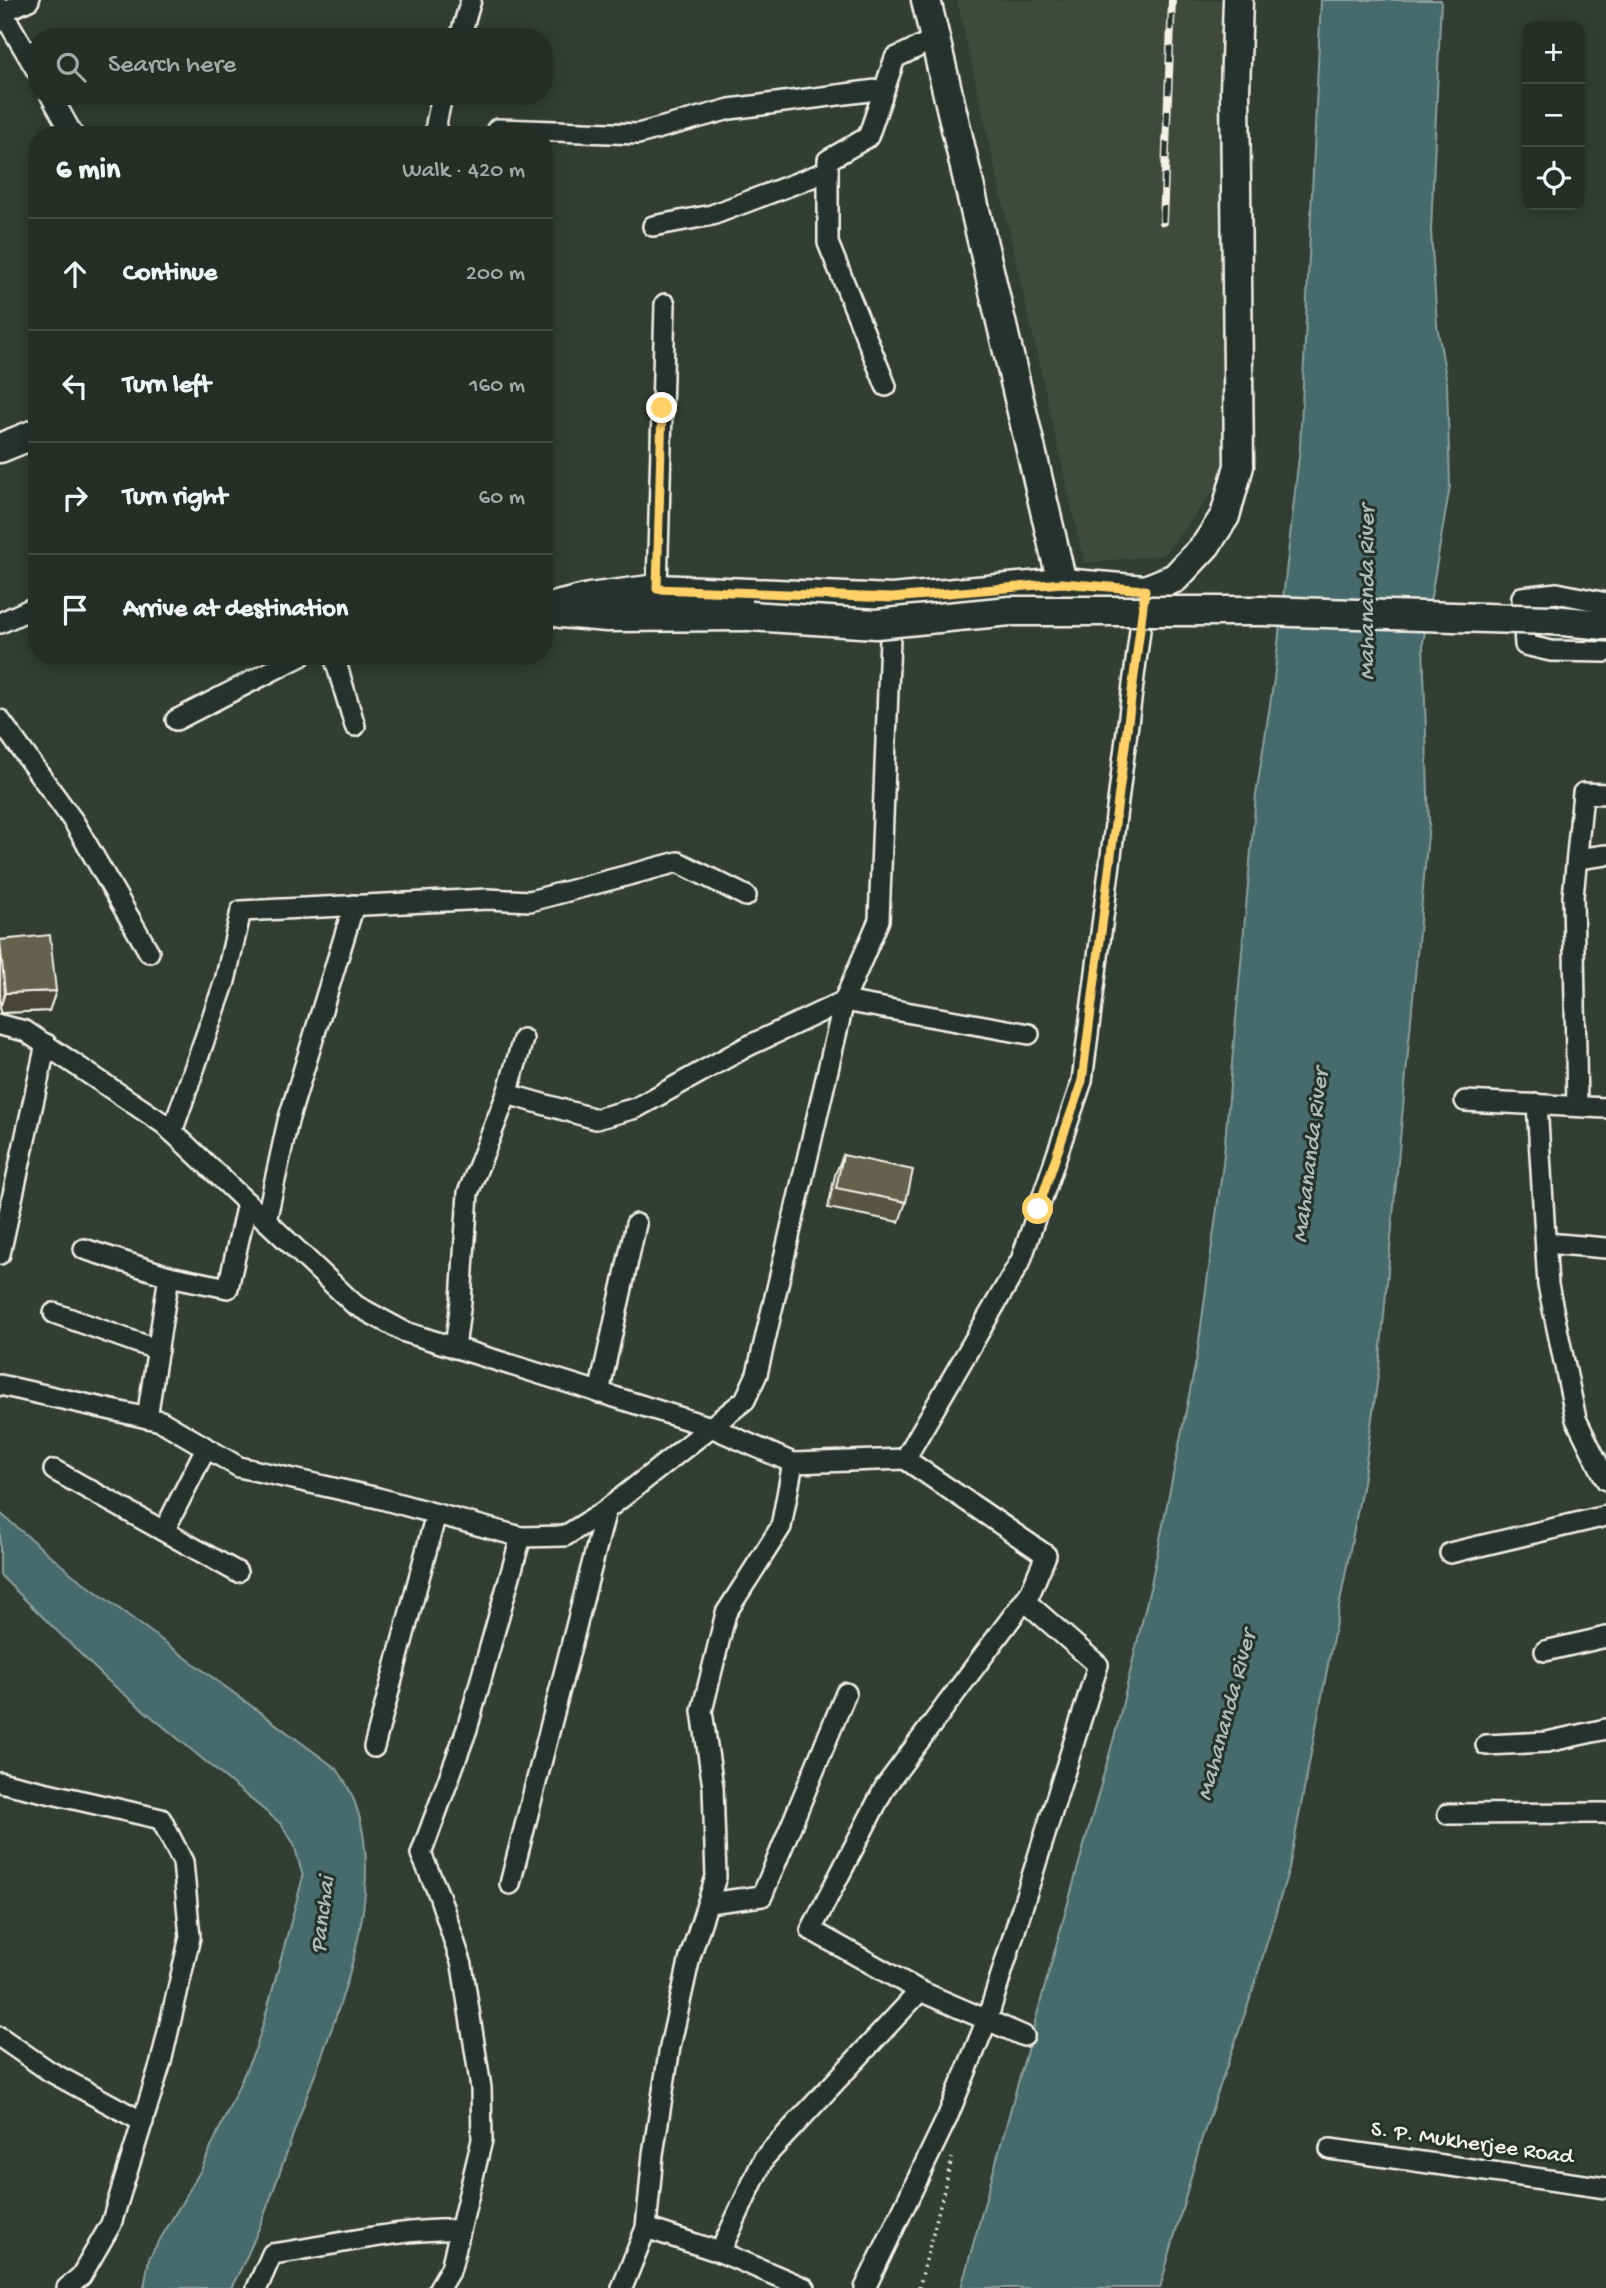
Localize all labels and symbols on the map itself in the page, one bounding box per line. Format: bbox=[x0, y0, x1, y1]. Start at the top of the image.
route end bbox=[646, 392, 677, 423]
water label: Mahananda River bbox=[1354, 501, 1383, 680]
water label: Mahananda River bbox=[1287, 1063, 1338, 1244]
route start bbox=[1022, 1193, 1053, 1224]
water label: Mahananda River bbox=[1191, 1624, 1266, 1804]
water label: Panchai bbox=[305, 1872, 343, 1955]
street label: S. P. Mukherjee Road bbox=[1369, 2116, 1576, 2172]

